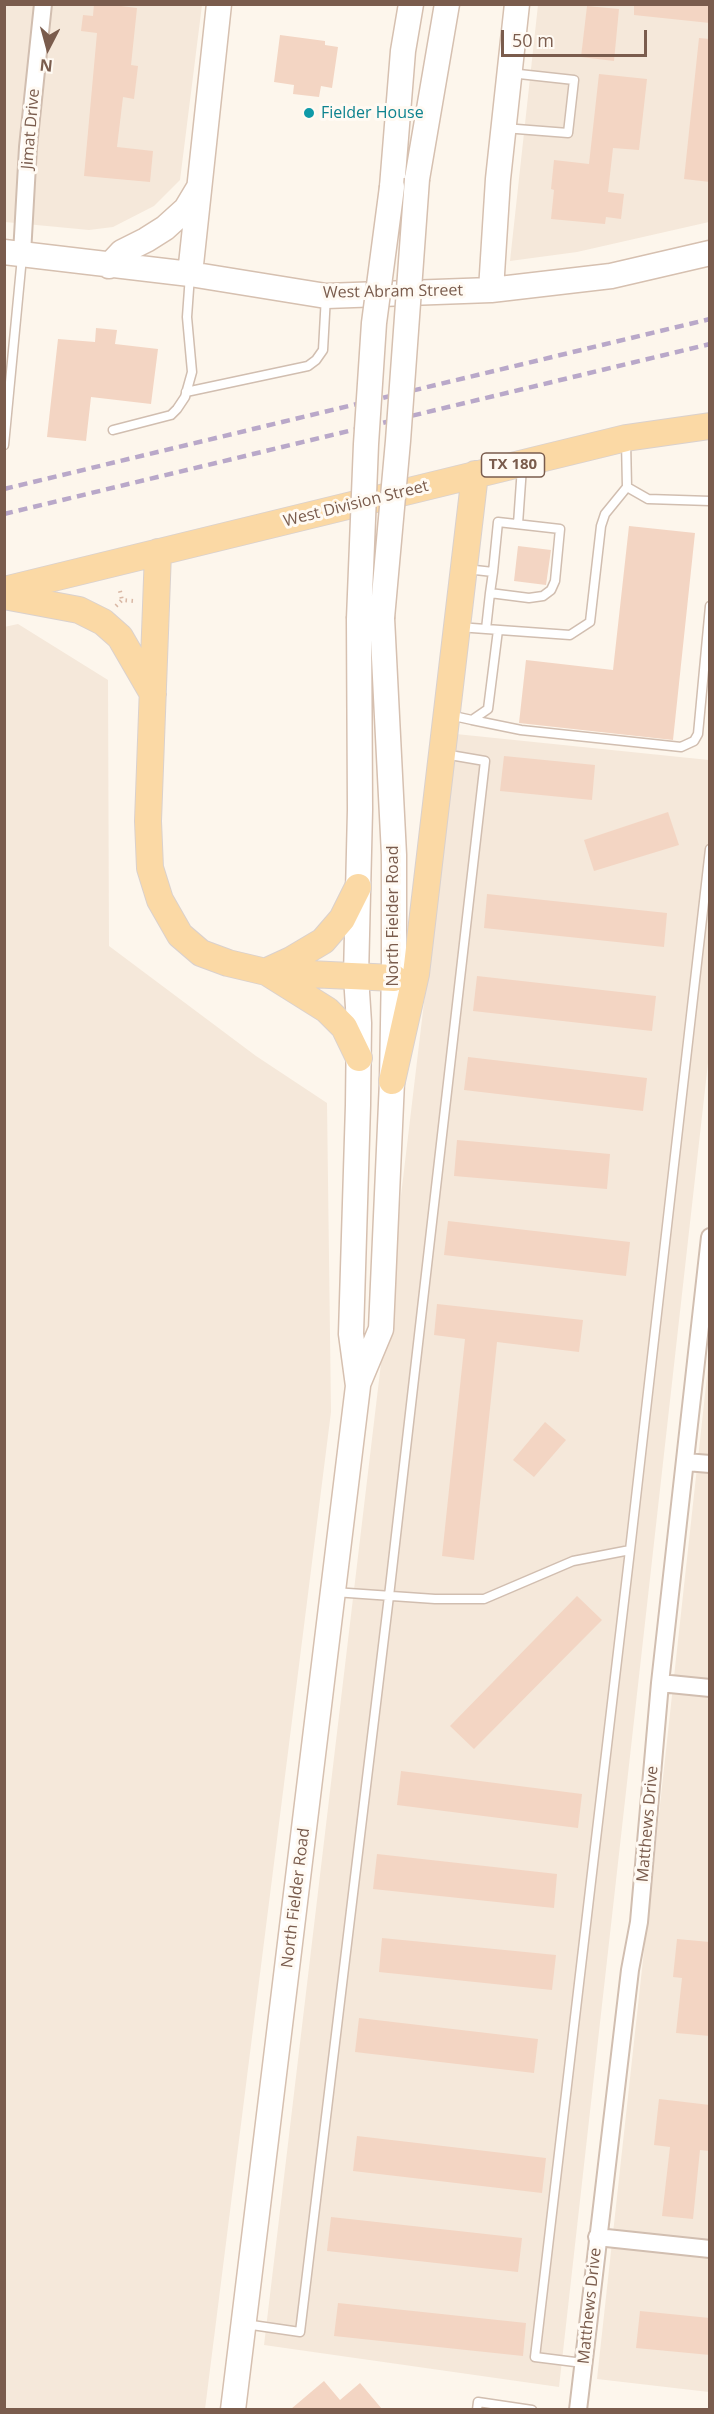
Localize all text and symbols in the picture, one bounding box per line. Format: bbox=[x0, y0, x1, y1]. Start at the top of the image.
north arrow bbox=[18, 18, 78, 78]
scale bar bbox=[504, 18, 650, 56]
text: 50 m bbox=[512, 28, 554, 52]
text: N bbox=[39, 54, 54, 78]
street label: Jimat Drive bbox=[18, 88, 44, 170]
place label: Fielder House bbox=[321, 103, 424, 123]
marker: Fielder House bbox=[302, 106, 316, 120]
street label: West Abram Street bbox=[323, 281, 463, 303]
road number: TX 180 bbox=[482, 453, 544, 477]
street label: West Division Street bbox=[281, 477, 431, 531]
street label: North Fielder Road bbox=[383, 846, 403, 986]
street label: Matthews Drive bbox=[633, 1765, 663, 1883]
street label: North Fielder Road bbox=[278, 1827, 314, 1969]
street label: Matthews Drive bbox=[574, 2247, 606, 2365]

